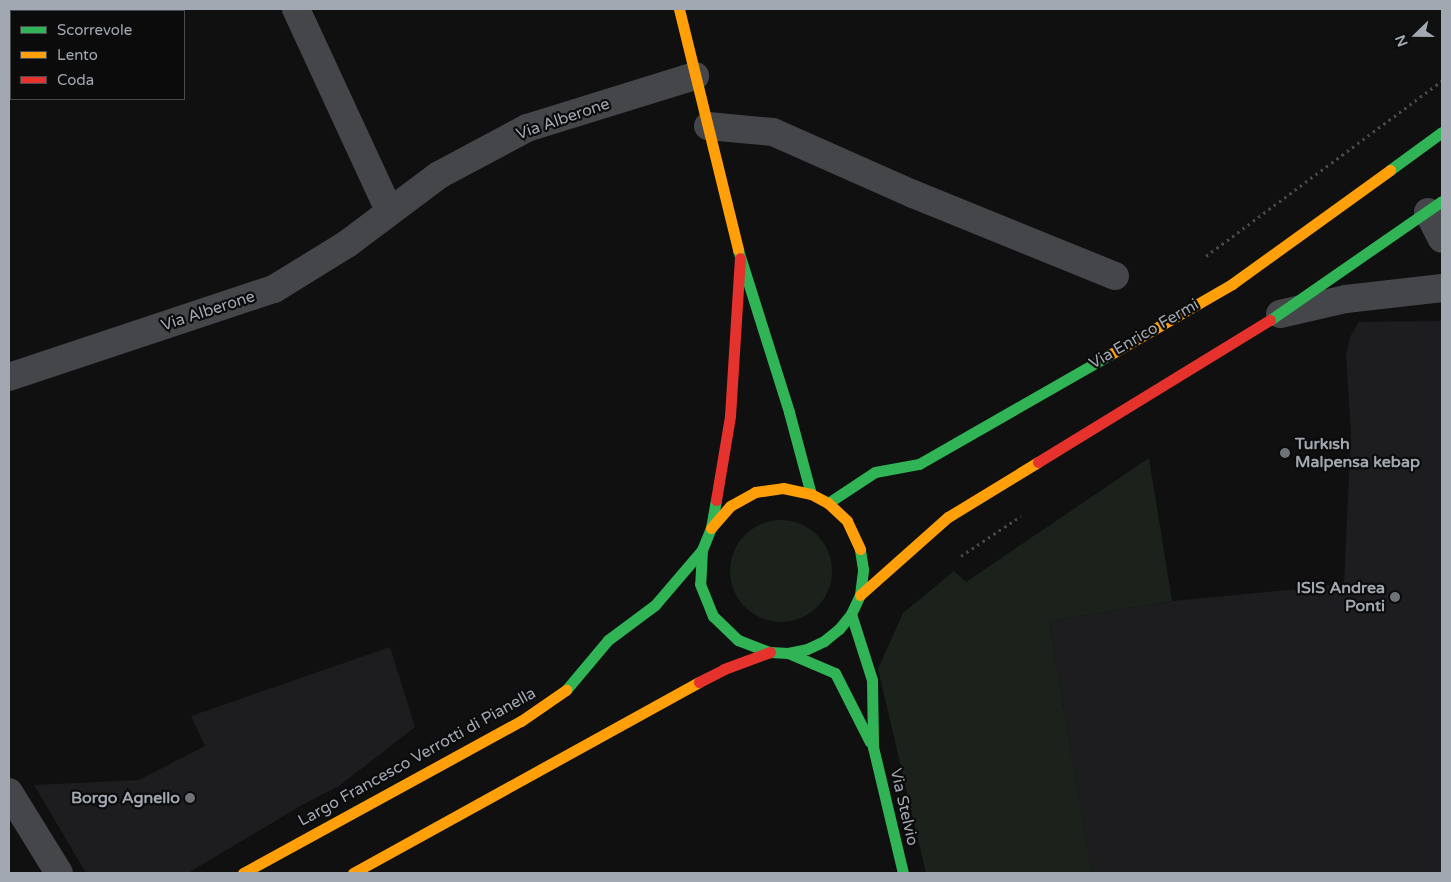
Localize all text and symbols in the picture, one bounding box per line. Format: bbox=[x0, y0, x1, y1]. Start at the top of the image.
legend bbox=[10, 10, 185, 100]
north arrow bbox=[1391, 10, 1441, 60]
text: Scorrevole bbox=[57, 21, 132, 39]
text: N bbox=[1392, 32, 1412, 49]
text: Lento bbox=[57, 46, 98, 64]
text: Coda bbox=[57, 71, 94, 89]
street label: Via Alberone bbox=[514, 94, 612, 144]
street label: Via Alberone bbox=[159, 287, 257, 335]
street label: Via Enrico Fermi bbox=[1086, 295, 1202, 373]
place label: Turkısh Malpensa kebap bbox=[1295, 434, 1420, 472]
marker: Turkısh Malpensa kebap bbox=[1279, 447, 1291, 459]
place label: ISIS Andrea Ponti bbox=[1296, 578, 1385, 616]
marker: ISIS Andrea Ponti bbox=[1389, 591, 1401, 603]
street label: Largo Francesco Verrotti di Pianella bbox=[295, 683, 539, 831]
street label: Via Stelvio bbox=[886, 766, 922, 848]
place label: Borgo Agnello bbox=[71, 788, 180, 808]
marker: Borgo Agnello bbox=[184, 792, 196, 804]

